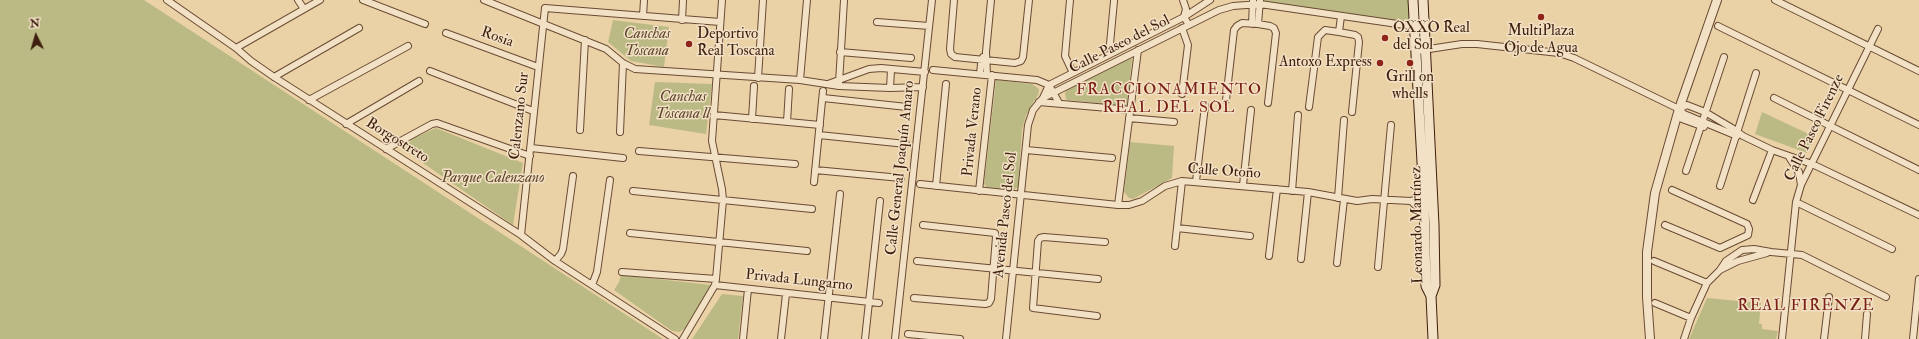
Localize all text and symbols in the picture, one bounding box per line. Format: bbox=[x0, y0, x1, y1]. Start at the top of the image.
street label: Calle Paseo del Sol bbox=[1067, 12, 1173, 78]
marker: MultiPlaza Ojo de Agua bbox=[1536, 12, 1546, 22]
north arrow bbox=[16, 16, 56, 56]
text: N bbox=[29, 17, 40, 30]
place label: OXXO Real del Sol bbox=[1393, 20, 1470, 55]
place label: MultiPlaza Ojo de Agua bbox=[1504, 23, 1578, 58]
street label: Rosia bbox=[478, 24, 516, 52]
park label: Canchas Toscana bbox=[624, 26, 670, 61]
place label: Deportivo Real Toscana bbox=[697, 26, 775, 61]
marker: OXXO Real del Sol bbox=[1380, 33, 1390, 43]
marker: Deportivo Real Toscana bbox=[684, 39, 694, 49]
place label: Antoxo Express bbox=[1279, 54, 1372, 72]
marker: Antoxo Express bbox=[1375, 58, 1385, 68]
marker: Grill on whells bbox=[1405, 58, 1415, 68]
place label: Grill on whells bbox=[1386, 69, 1434, 104]
street label: Calenzano Sur bbox=[506, 71, 534, 161]
street label: Calle Paseo Firenze bbox=[1781, 72, 1849, 184]
street label: Calle General Joaquín Amaro bbox=[883, 80, 919, 256]
district label: FRACCIONAMIENTO REAL DEL SOL bbox=[1076, 81, 1262, 119]
street label: Privada Verano bbox=[959, 86, 987, 178]
park label: Canchas Toscana ll bbox=[656, 89, 710, 124]
street label: Borgostreto bbox=[362, 115, 432, 167]
street label: Avenida Paseo del Sol bbox=[990, 151, 1022, 279]
street label: Calle Otoño bbox=[1187, 160, 1261, 184]
street label: Leonardo Martínez bbox=[1408, 166, 1428, 284]
park label: Parque Calenzano bbox=[441, 170, 545, 188]
street label: Privada Lungarno bbox=[744, 266, 854, 296]
district label: REAL FIRENZE bbox=[1737, 297, 1875, 317]

